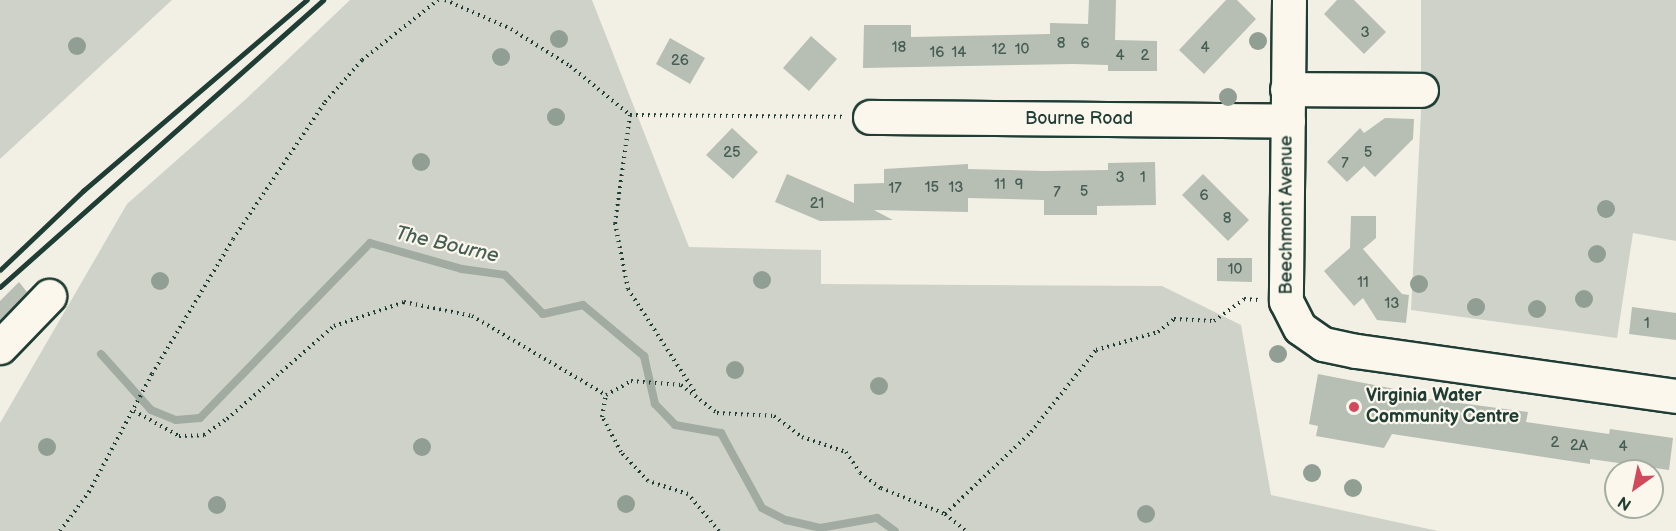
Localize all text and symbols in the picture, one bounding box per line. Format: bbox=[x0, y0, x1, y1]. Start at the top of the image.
house number: 3 bbox=[1360, 24, 1370, 42]
house number: 8 bbox=[1057, 35, 1065, 53]
house number: 6 bbox=[1080, 35, 1090, 53]
house number: 18 bbox=[892, 39, 906, 57]
house number: 4 bbox=[1200, 39, 1210, 57]
house number: 12 bbox=[992, 41, 1006, 59]
house number: 10 bbox=[1015, 41, 1029, 59]
house number: 16 bbox=[930, 44, 944, 62]
house number: 14 bbox=[952, 44, 966, 62]
house number: 4 bbox=[1115, 47, 1125, 65]
house number: 2 bbox=[1141, 47, 1149, 65]
house number: 26 bbox=[671, 52, 689, 70]
street label: Bourne Road bbox=[1025, 108, 1133, 130]
street label: Beechmont Avenue bbox=[1276, 135, 1298, 295]
house number: 25 bbox=[723, 144, 741, 162]
house number: 5 bbox=[1364, 144, 1372, 162]
house number: 7 bbox=[1341, 155, 1349, 173]
house number: 3 bbox=[1115, 169, 1125, 187]
house number: 1 bbox=[1140, 169, 1146, 187]
house number: 11 bbox=[994, 176, 1006, 194]
house number: 9 bbox=[1015, 176, 1023, 194]
house number: 15 bbox=[925, 179, 939, 197]
house number: 13 bbox=[948, 179, 964, 197]
house number: 17 bbox=[888, 180, 902, 198]
house number: 5 bbox=[1080, 183, 1088, 201]
house number: 7 bbox=[1053, 184, 1061, 202]
house number: 6 bbox=[1199, 187, 1209, 205]
house number: 21 bbox=[810, 195, 824, 213]
house number: 8 bbox=[1223, 210, 1231, 228]
water label: The Bourne bbox=[393, 221, 501, 269]
house number: 10 bbox=[1228, 261, 1242, 279]
house number: 11 bbox=[1357, 274, 1369, 292]
house number: 13 bbox=[1384, 295, 1400, 313]
house number: 1 bbox=[1644, 315, 1650, 333]
place label: Virginia Water Community Centre bbox=[1366, 386, 1520, 428]
marker: Virginia Water Community Centre bbox=[1347, 400, 1361, 414]
house number: 2 bbox=[1551, 434, 1559, 452]
house number: 2A bbox=[1570, 437, 1588, 455]
house number: 4 bbox=[1618, 438, 1628, 456]
north arrow bbox=[1604, 459, 1664, 519]
text: N bbox=[1615, 492, 1635, 514]

